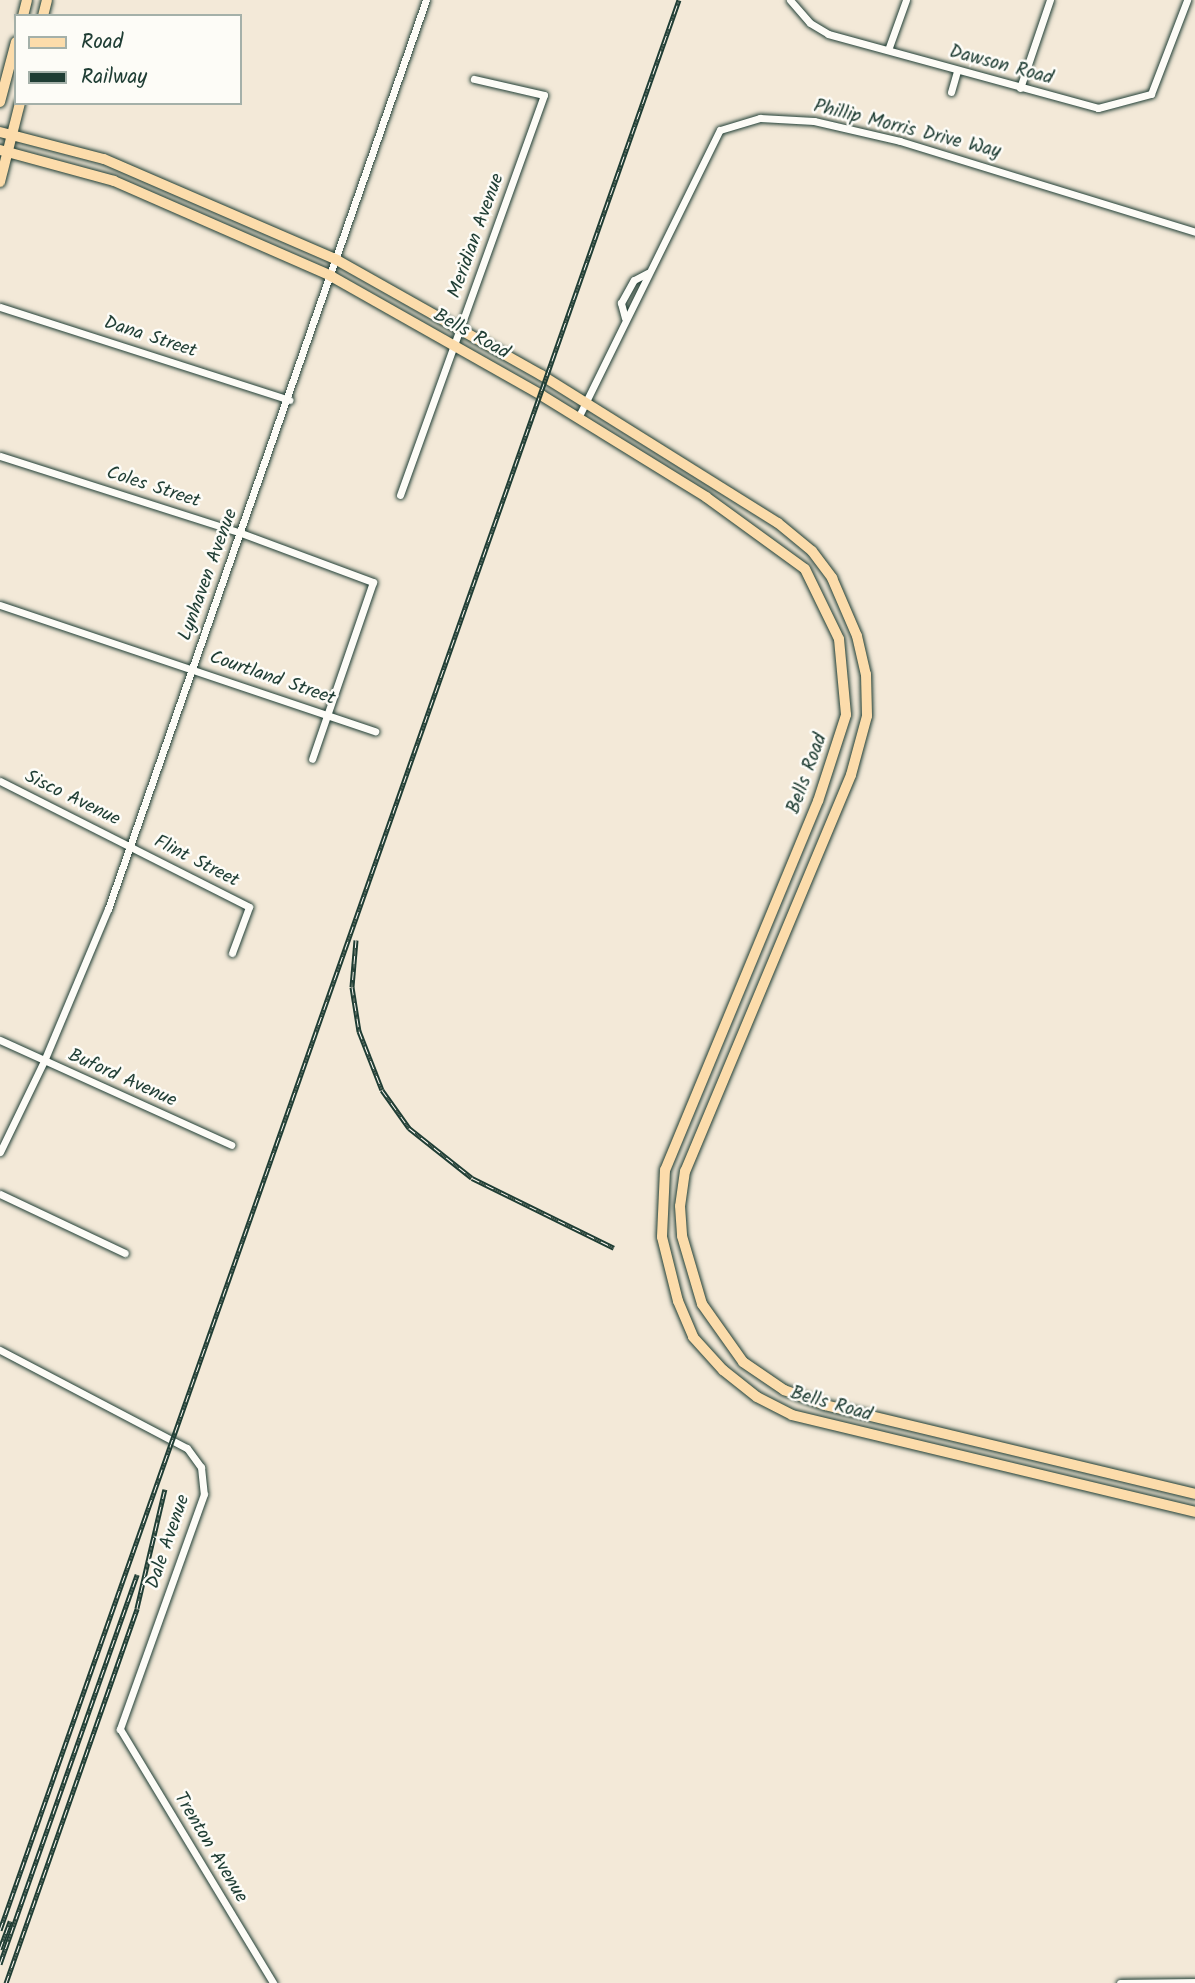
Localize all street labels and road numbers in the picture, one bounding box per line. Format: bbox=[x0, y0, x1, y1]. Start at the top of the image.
street label: Dawson Road bbox=[947, 41, 1055, 91]
street label: Phillip Morris Drive Way bbox=[811, 96, 1003, 164]
street label: Meridian Avenue bbox=[444, 171, 510, 301]
street label: Bells Road bbox=[429, 305, 513, 365]
street label: Dana Street bbox=[101, 312, 199, 364]
street label: Coles Street bbox=[103, 462, 203, 514]
street label: Lynhaven Avenue bbox=[175, 506, 243, 644]
street label: Courtland Street bbox=[206, 647, 338, 711]
street label: Bells Road bbox=[783, 731, 833, 817]
street label: Sisco Avenue bbox=[21, 766, 123, 832]
street label: Flint Street bbox=[150, 831, 242, 893]
street label: Buford Avenue bbox=[64, 1045, 180, 1113]
street label: Bells Road bbox=[788, 1382, 874, 1428]
street label: Dale Avenue bbox=[142, 1492, 196, 1592]
street label: Trenton Avenue bbox=[168, 1789, 252, 1907]

